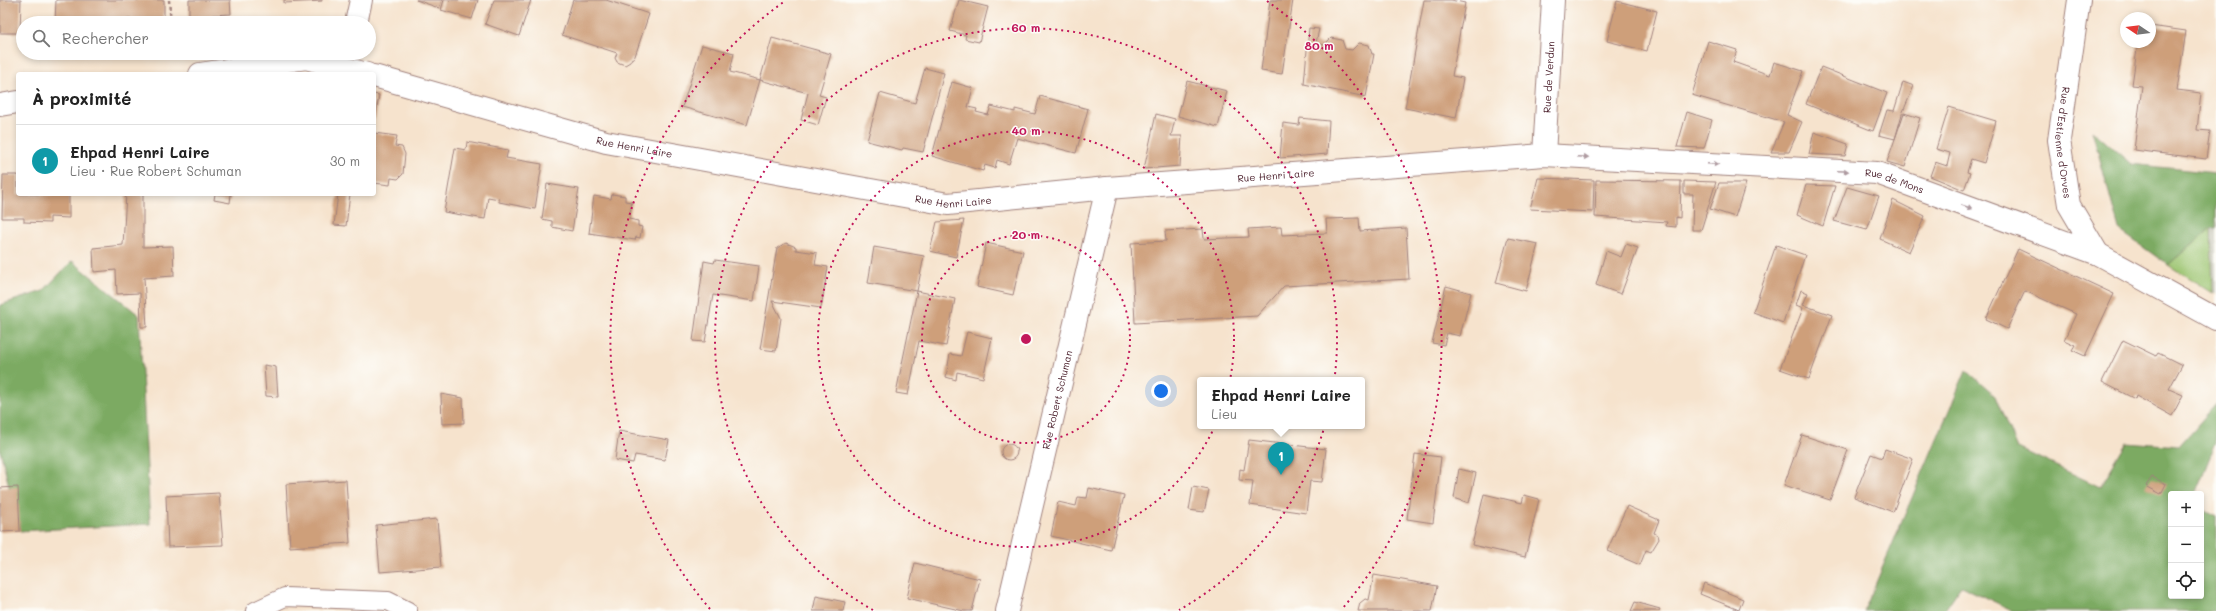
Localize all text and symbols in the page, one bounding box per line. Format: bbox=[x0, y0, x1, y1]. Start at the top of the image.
north arrow bbox=[2120, 12, 2156, 48]
search box bbox=[16, 16, 376, 60]
text: 60 m bbox=[1012, 19, 1040, 35]
icon: search bbox=[30, 27, 52, 49]
text: Rechercher bbox=[62, 28, 149, 48]
text: 80 m bbox=[1304, 37, 1334, 53]
street label: Rue de Verdun bbox=[1539, 41, 1558, 114]
street label: Rue d'Estienne d'Orves bbox=[2052, 86, 2075, 199]
text: À proximité bbox=[32, 87, 131, 109]
text: 40 m bbox=[1011, 122, 1041, 138]
street label: Rue Henri Laire bbox=[595, 133, 674, 161]
text: Ehpad Henri Laire bbox=[70, 142, 210, 162]
text: 1 bbox=[42, 152, 48, 169]
text: 30 m bbox=[330, 152, 360, 169]
one-way arrow bbox=[1577, 154, 1590, 160]
one-way arrow bbox=[1707, 161, 1719, 168]
text: Lieu · Rue Robert Schuman bbox=[70, 162, 241, 179]
street label: Rue Henri Laire bbox=[1237, 165, 1315, 185]
street label: Rue de Mons bbox=[1865, 165, 1926, 197]
one-way arrow bbox=[1837, 168, 1849, 175]
street label: Rue Henri Laire bbox=[914, 191, 992, 211]
one-way arrow bbox=[1961, 204, 1973, 210]
text: 20 m bbox=[1012, 226, 1040, 242]
centre of rings bbox=[1019, 332, 1033, 346]
street label: Rue Robert Schuman bbox=[1038, 349, 1075, 451]
popup bbox=[1197, 377, 1365, 429]
your location bbox=[1151, 381, 1171, 401]
text: Ehpad Henri Laire bbox=[1211, 385, 1351, 405]
text: Lieu bbox=[1211, 405, 1237, 422]
pin: 1 bbox=[1268, 442, 1294, 475]
map controls bbox=[2168, 491, 2204, 599]
button: + bbox=[2168, 491, 2204, 527]
button: − bbox=[2168, 527, 2204, 563]
button: locate bbox=[2168, 563, 2204, 599]

